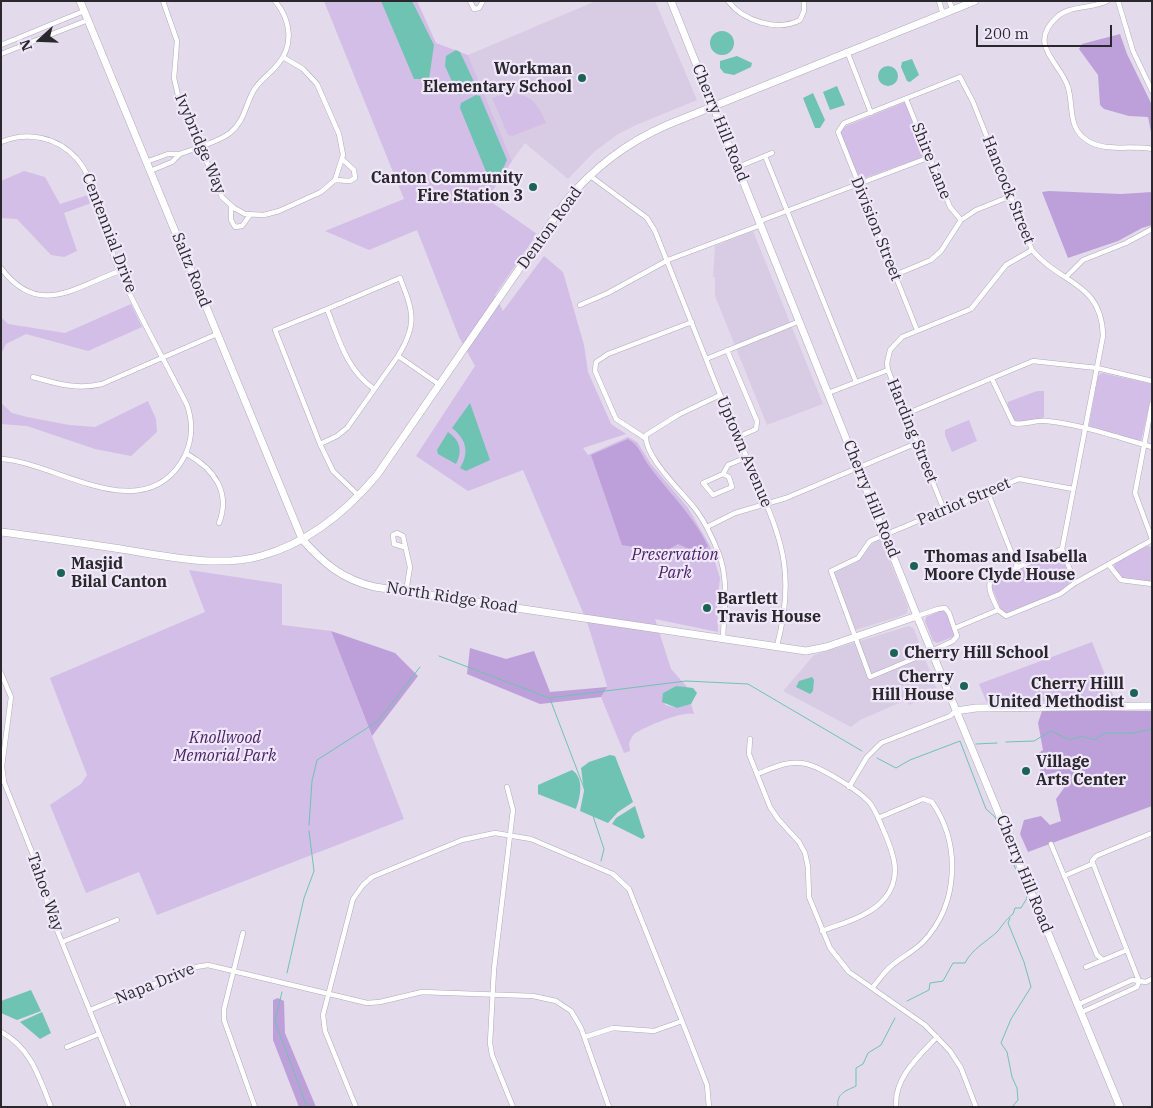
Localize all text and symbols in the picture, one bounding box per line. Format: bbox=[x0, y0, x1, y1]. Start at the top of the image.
north arrow bbox=[15, 15, 65, 65]
scale bar bbox=[978, 15, 1114, 47]
text: 200 m bbox=[984, 24, 1029, 43]
text: N bbox=[16, 37, 36, 53]
place label: Workman Elementary School bbox=[423, 59, 572, 97]
street label: Cherry Hill Road bbox=[688, 61, 752, 185]
marker: Workman Elementary School bbox=[576, 72, 588, 84]
street label: Ivybridge Way bbox=[170, 91, 230, 197]
street label: Shire Lane bbox=[907, 120, 955, 202]
street label: Hancock Street bbox=[978, 133, 1038, 247]
place label: Canton Community Fire Station 3 bbox=[371, 168, 523, 206]
street label: Centennial Drive bbox=[77, 171, 141, 295]
street label: Division Street bbox=[846, 174, 906, 284]
marker: Canton Community Fire Station 3 bbox=[527, 181, 539, 193]
street label: Denton Road bbox=[514, 183, 586, 273]
street label: Saltz Road bbox=[167, 230, 215, 310]
street label: Harding Street bbox=[882, 376, 942, 486]
street label: Uptown Avenue bbox=[712, 394, 776, 510]
street label: Cherry Hill Road bbox=[839, 437, 903, 561]
street label: Patriot Street bbox=[914, 474, 1014, 530]
park label: Preservation Park bbox=[631, 545, 719, 583]
place label: Thomas and Isabella Moore Clyde House bbox=[924, 547, 1087, 585]
place label: Masjid Bilal Canton bbox=[71, 554, 167, 592]
marker: Thomas and Isabella Moore Clyde House bbox=[908, 560, 920, 572]
marker: Masjid Bilal Canton bbox=[55, 567, 67, 579]
street label: North Ridge Road bbox=[385, 578, 519, 618]
place label: Bartlett Travis House bbox=[717, 589, 821, 627]
marker: Bartlett Travis House bbox=[701, 602, 713, 614]
place label: Cherry Hill School bbox=[904, 643, 1049, 663]
marker: Cherry Hill School bbox=[888, 647, 900, 659]
place label: Cherry Hill House bbox=[872, 667, 954, 705]
place label: Cherry Hilll United Methodist bbox=[988, 674, 1124, 712]
marker: Cherry Hill House bbox=[958, 680, 970, 692]
marker: Cherry Hilll United Methodist bbox=[1128, 687, 1140, 699]
park label: Knollwood Memorial Park bbox=[173, 728, 277, 766]
place label: Village Arts Center bbox=[1036, 752, 1126, 790]
marker: Village Arts Center bbox=[1020, 765, 1032, 777]
street label: Cherry Hill Road bbox=[992, 812, 1056, 936]
street label: Tahoe Way bbox=[23, 850, 67, 934]
street label: Napa Drive bbox=[113, 959, 197, 1009]

